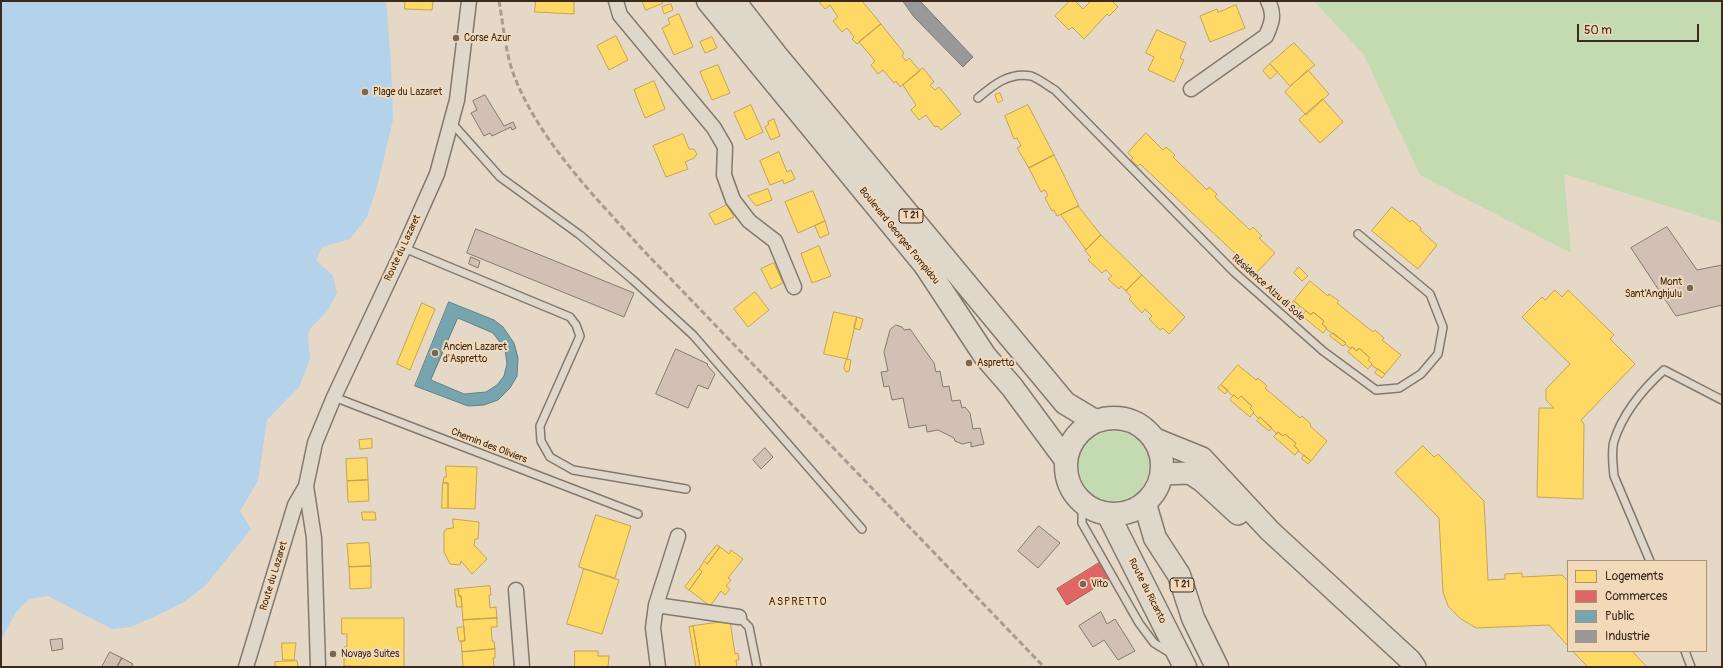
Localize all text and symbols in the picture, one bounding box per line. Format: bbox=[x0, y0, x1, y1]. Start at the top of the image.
scale bar bbox=[1579, 16, 1701, 42]
text: 50 m bbox=[1584, 23, 1612, 38]
place label: Corse Azur bbox=[464, 32, 511, 44]
marker: Corse Azur bbox=[451, 33, 461, 43]
place label: Plage du Lazaret bbox=[373, 86, 442, 98]
marker: Plage du Lazaret bbox=[360, 87, 370, 97]
street label: Boulevard Georges Pompidou bbox=[856, 185, 942, 287]
road number: T 21 bbox=[899, 209, 923, 223]
street label: Route du Lazaret bbox=[382, 213, 424, 283]
street label: Résidence Alzu di Sole bbox=[1229, 252, 1307, 324]
place label: Mont Sant’Anghjulu bbox=[1625, 276, 1682, 300]
marker: Mont Sant’Anghjulu bbox=[1685, 283, 1695, 293]
place label: Ancien Lazaret d'Aspretto bbox=[443, 341, 507, 364]
marker: Ancien Lazaret d'Aspretto bbox=[430, 348, 440, 358]
place label: Aspretto bbox=[977, 357, 1014, 369]
marker: Aspretto bbox=[964, 358, 974, 368]
street label: Chemin des Oliviers bbox=[449, 426, 529, 466]
street label: Route du Lazaret bbox=[258, 540, 290, 612]
street label: Route du Ricanto bbox=[1125, 556, 1169, 626]
legend bbox=[1567, 560, 1707, 652]
text: Logements bbox=[1605, 569, 1663, 584]
place label: Vito bbox=[1091, 578, 1108, 590]
road number: T 21 bbox=[1170, 578, 1194, 592]
marker: Vito bbox=[1078, 579, 1088, 589]
text: Commerces bbox=[1605, 589, 1667, 604]
district label: ASPRETTO bbox=[769, 595, 827, 609]
text: Public bbox=[1605, 609, 1635, 624]
text: Industrie bbox=[1605, 629, 1650, 644]
place label: Novaya Suites bbox=[341, 648, 399, 660]
marker: Novaya Suites bbox=[328, 649, 338, 659]

